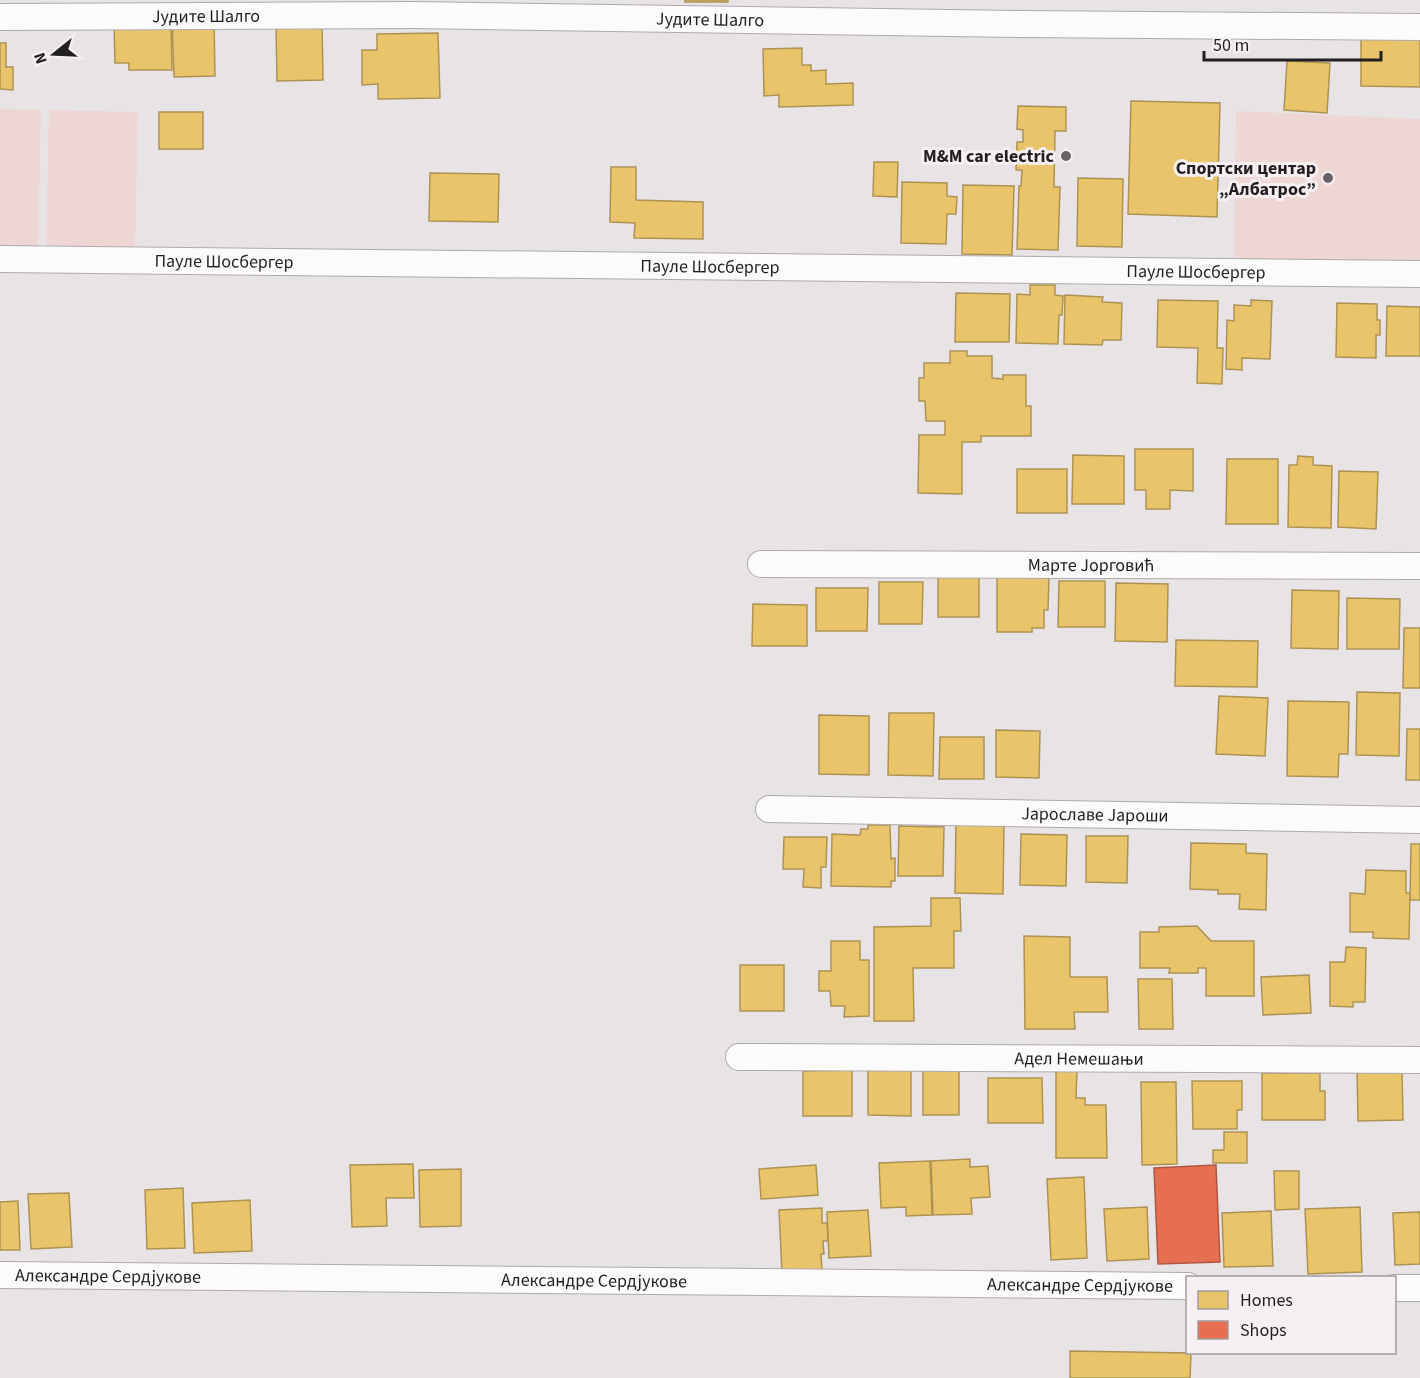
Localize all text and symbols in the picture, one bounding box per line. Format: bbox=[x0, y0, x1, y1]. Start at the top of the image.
street label: Јудите Шалго bbox=[152, 3, 260, 29]
street label: Јудите Шалго bbox=[656, 6, 764, 33]
north arrow bbox=[24, 24, 84, 84]
scale bar bbox=[1204, 24, 1381, 62]
text: 50 m bbox=[1213, 33, 1249, 58]
text: N bbox=[29, 50, 53, 67]
place label: M&M car electric bbox=[923, 144, 1055, 169]
marker: M&M car electric bbox=[1059, 149, 1073, 163]
place label: Спортски центар „Албатрос” bbox=[1176, 156, 1316, 202]
marker: Спортски центар „Албатрос” bbox=[1321, 171, 1335, 185]
street label: Пауле Шосбергер bbox=[154, 248, 294, 275]
street label: Пауле Шосбергер bbox=[640, 253, 780, 280]
street label: Пауле Шосбергер bbox=[1126, 258, 1266, 285]
street label: Марте Јорговић bbox=[1028, 552, 1154, 578]
street label: Јарославе Јароши bbox=[1021, 801, 1169, 828]
street label: Адел Немешањи bbox=[1014, 1046, 1144, 1071]
street label: Александре Сердјукове bbox=[15, 1263, 201, 1289]
street label: Александре Сердјукове bbox=[501, 1267, 687, 1294]
street label: Александре Сердјукове bbox=[987, 1272, 1173, 1298]
legend bbox=[1186, 1276, 1396, 1354]
text: Homes bbox=[1240, 1288, 1293, 1313]
text: Shops bbox=[1240, 1318, 1287, 1343]

